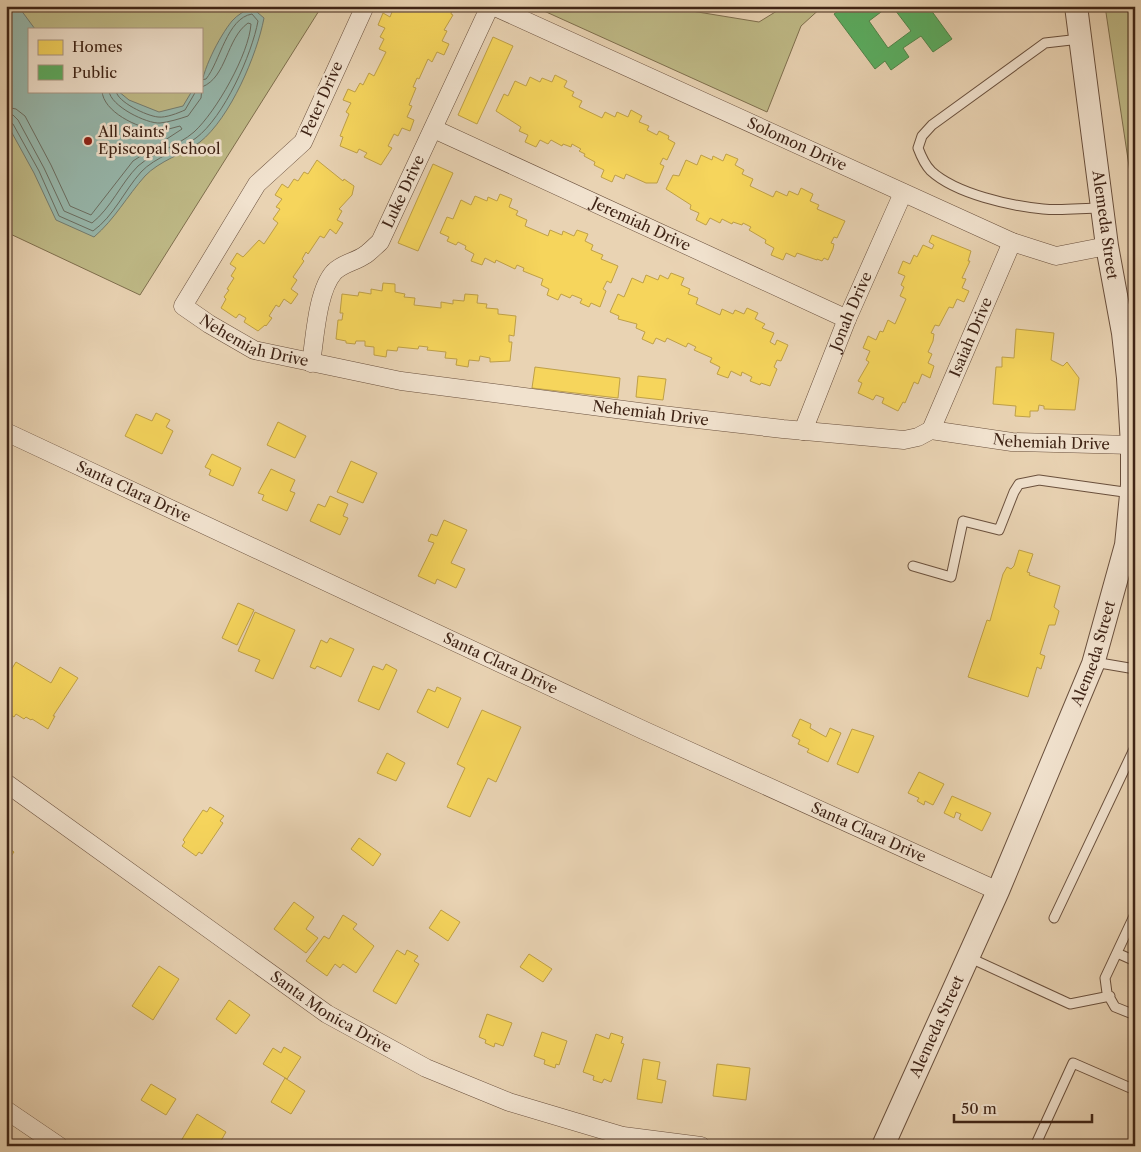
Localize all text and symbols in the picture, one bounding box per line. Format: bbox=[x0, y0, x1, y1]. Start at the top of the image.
legend bbox=[28, 28, 202, 92]
text: Homes bbox=[72, 37, 123, 56]
street label: Peter Drive bbox=[296, 58, 347, 139]
text: Public bbox=[72, 63, 117, 82]
street label: Solomon Drive bbox=[744, 113, 850, 175]
place label: All Saints' Episcopal School bbox=[97, 122, 221, 158]
marker: All Saints' Episcopal School bbox=[82, 135, 94, 147]
street label: Luke Drive bbox=[378, 152, 428, 231]
street label: Alemeda Street bbox=[1088, 168, 1123, 281]
street label: Jeremiah Drive bbox=[587, 192, 694, 255]
street label: Jonah Drive bbox=[825, 269, 876, 355]
street label: Isaiah Drive bbox=[945, 294, 996, 380]
street label: Nehemiah Drive bbox=[196, 310, 310, 370]
street label: Nehemiah Drive bbox=[591, 396, 710, 429]
street label: Nehemiah Drive bbox=[992, 429, 1110, 453]
street label: Santa Clara Drive bbox=[74, 456, 194, 526]
street label: Alemeda Street bbox=[1066, 598, 1119, 710]
street label: Santa Clara Drive bbox=[440, 628, 561, 698]
street label: Santa Clara Drive bbox=[808, 798, 929, 866]
street label: Santa Monica Drive bbox=[267, 967, 395, 1057]
street label: Alemeda Street bbox=[905, 972, 968, 1081]
scale bar bbox=[954, 1092, 1091, 1124]
text: 50 m bbox=[961, 1099, 997, 1118]

